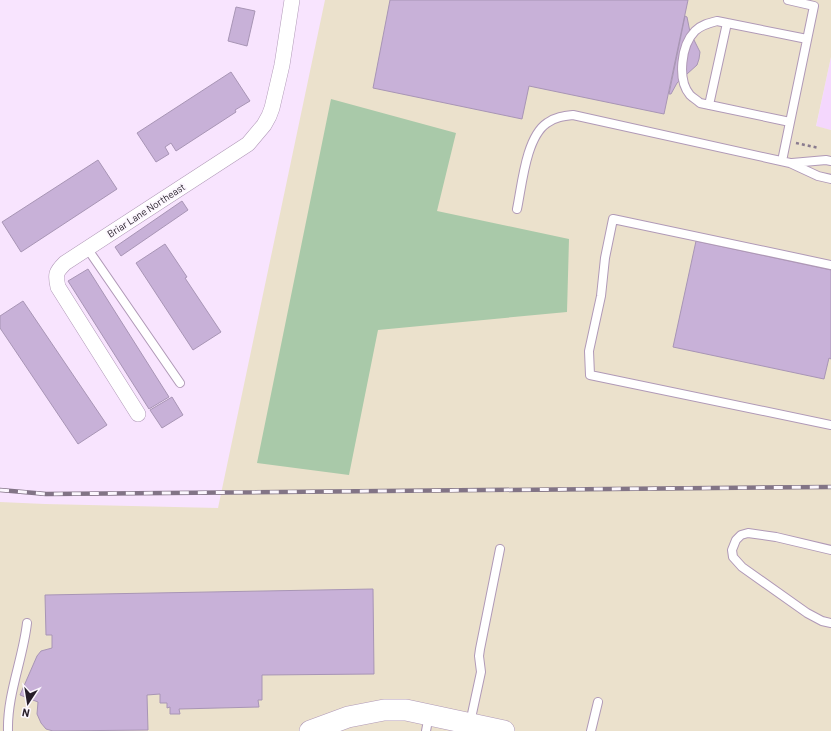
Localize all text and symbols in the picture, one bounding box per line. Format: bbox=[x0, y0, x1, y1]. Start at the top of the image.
street label: Briar Lane Northeast bbox=[105, 180, 187, 240]
north arrow bbox=[8, 683, 48, 723]
text: N bbox=[21, 706, 31, 720]

